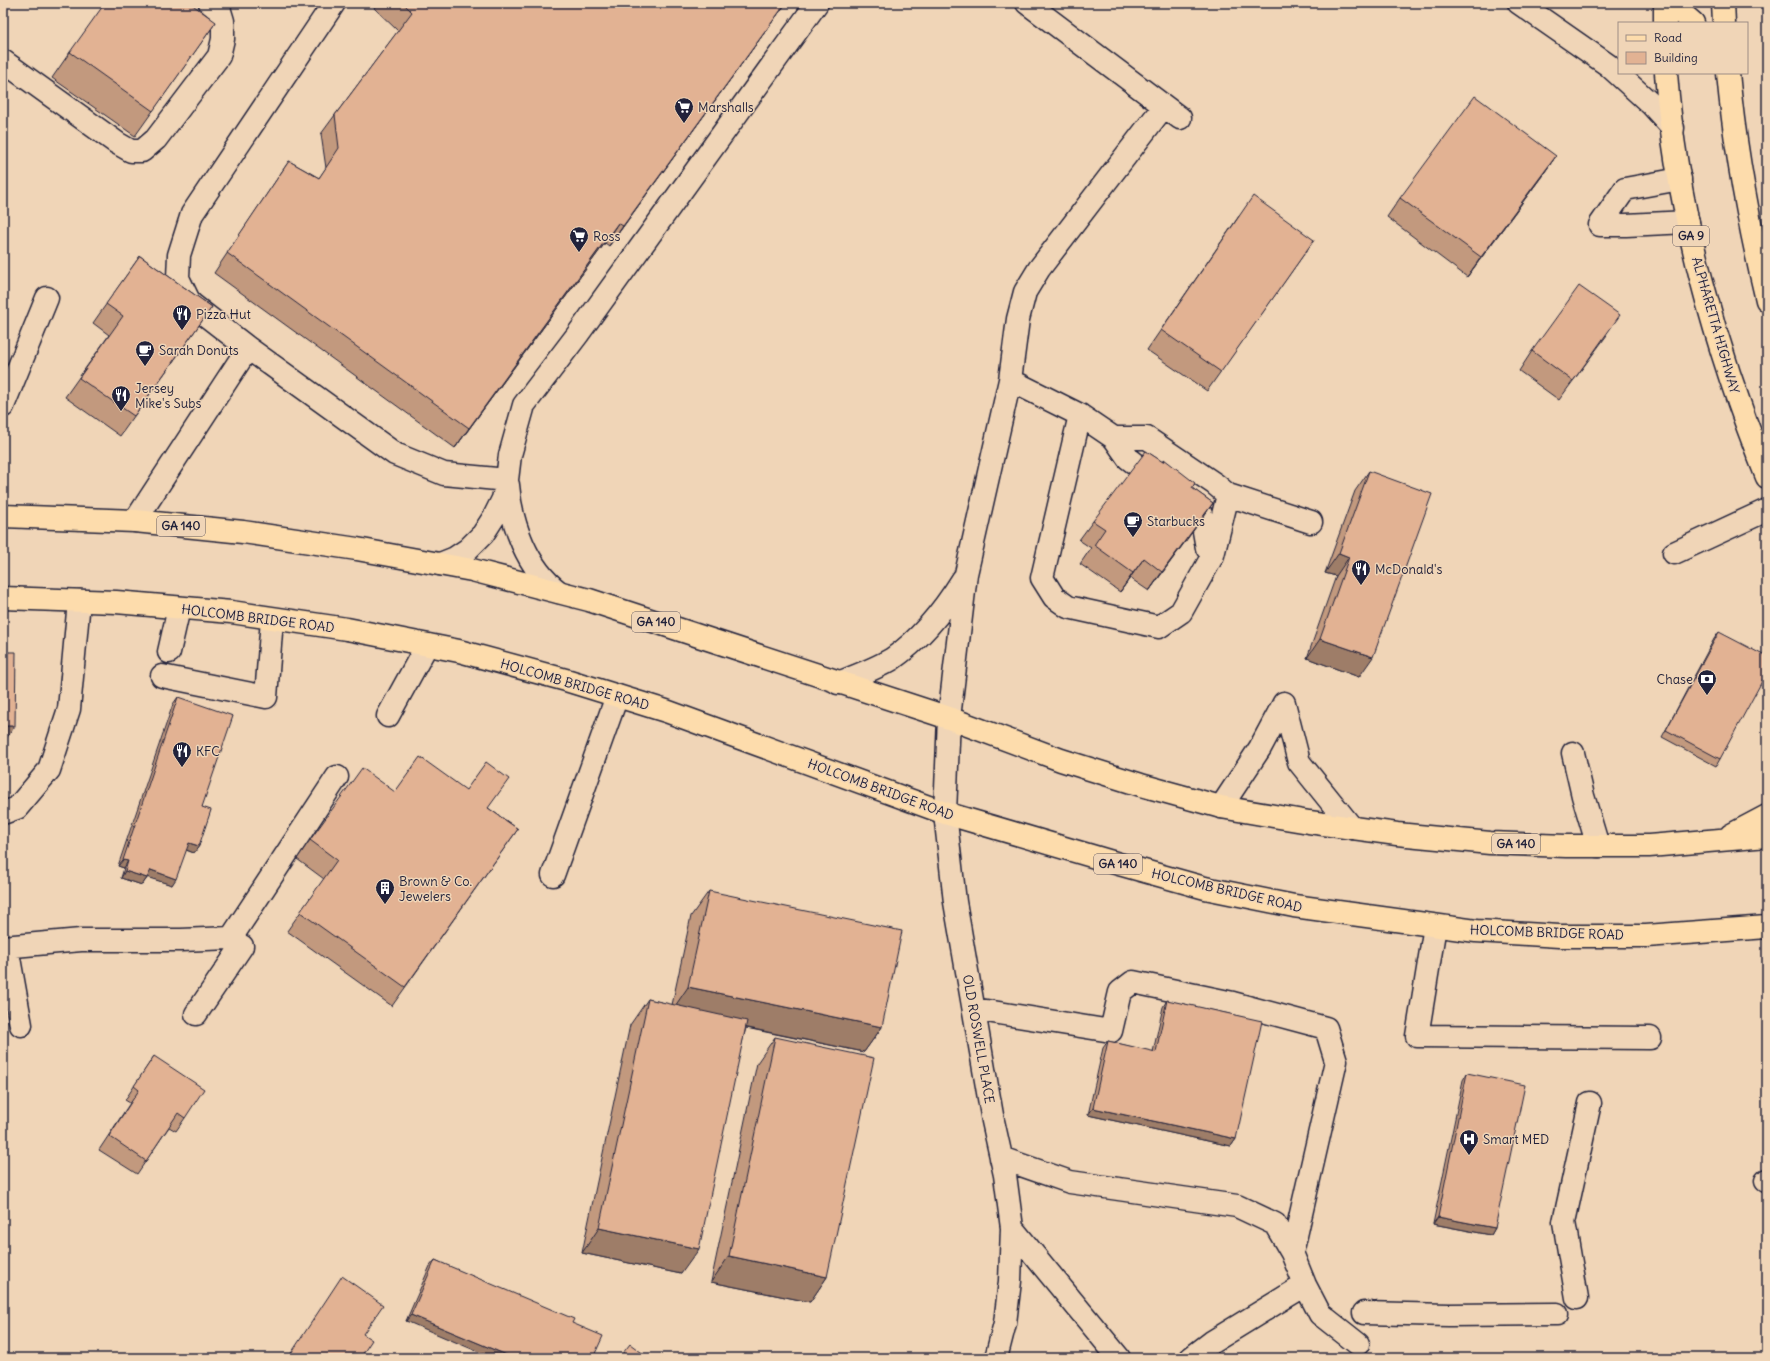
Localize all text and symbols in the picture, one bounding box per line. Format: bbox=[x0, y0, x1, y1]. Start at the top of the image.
legend bbox=[1618, 22, 1748, 74]
text: Road bbox=[1654, 30, 1682, 45]
text: Building bbox=[1654, 50, 1698, 65]
supermarket icon: Marshalls bbox=[673, 96, 695, 124]
place label: Marshalls bbox=[698, 99, 754, 116]
supermarket icon: Ross bbox=[568, 225, 590, 253]
road number: GA 9 bbox=[1673, 226, 1709, 246]
place label: Ross bbox=[593, 228, 620, 245]
street label: ALPHARETTA HIGHWAY bbox=[1688, 255, 1743, 395]
restaurant icon: Pizza Hut bbox=[171, 303, 193, 331]
place label: Pizza Hut bbox=[196, 306, 252, 323]
cafe icon: Sarah Donuts bbox=[134, 339, 156, 367]
place label: Sarah Donuts bbox=[159, 342, 239, 359]
place label: Jersey Mike's Subs bbox=[135, 380, 201, 412]
restaurant icon: Jersey Mike's Subs bbox=[110, 384, 132, 412]
cafe icon: Starbucks bbox=[1122, 510, 1144, 538]
place label: Starbucks bbox=[1147, 513, 1205, 530]
road number: GA 140 bbox=[157, 516, 205, 536]
restaurant icon: McDonald's bbox=[1350, 558, 1372, 586]
place label: McDonald's bbox=[1375, 561, 1442, 578]
street label: HOLCOMB BRIDGE ROAD bbox=[180, 601, 335, 636]
road number: GA 140 bbox=[632, 612, 680, 632]
street label: HOLCOMB BRIDGE ROAD bbox=[498, 655, 651, 714]
bank icon: Chase bbox=[1696, 668, 1718, 696]
place label: Chase bbox=[1657, 671, 1693, 688]
restaurant icon: KFC bbox=[171, 740, 193, 768]
place label: KFC bbox=[196, 743, 220, 760]
street label: HOLCOMB BRIDGE ROAD bbox=[806, 755, 956, 824]
road number: GA 140 bbox=[1492, 834, 1540, 854]
road number: GA 140 bbox=[1094, 854, 1142, 874]
street label: HOLCOMB BRIDGE ROAD bbox=[1150, 865, 1304, 916]
place label: Brown & Co. Jewelers bbox=[399, 873, 472, 905]
building icon: Brown & Co. Jewelers bbox=[374, 877, 396, 905]
street label: HOLCOMB BRIDGE ROAD bbox=[1470, 921, 1624, 944]
street label: OLD ROSWELL PLACE bbox=[959, 973, 998, 1105]
hospital icon: Smart MED bbox=[1458, 1128, 1480, 1156]
place label: Smart MED bbox=[1483, 1131, 1549, 1148]

